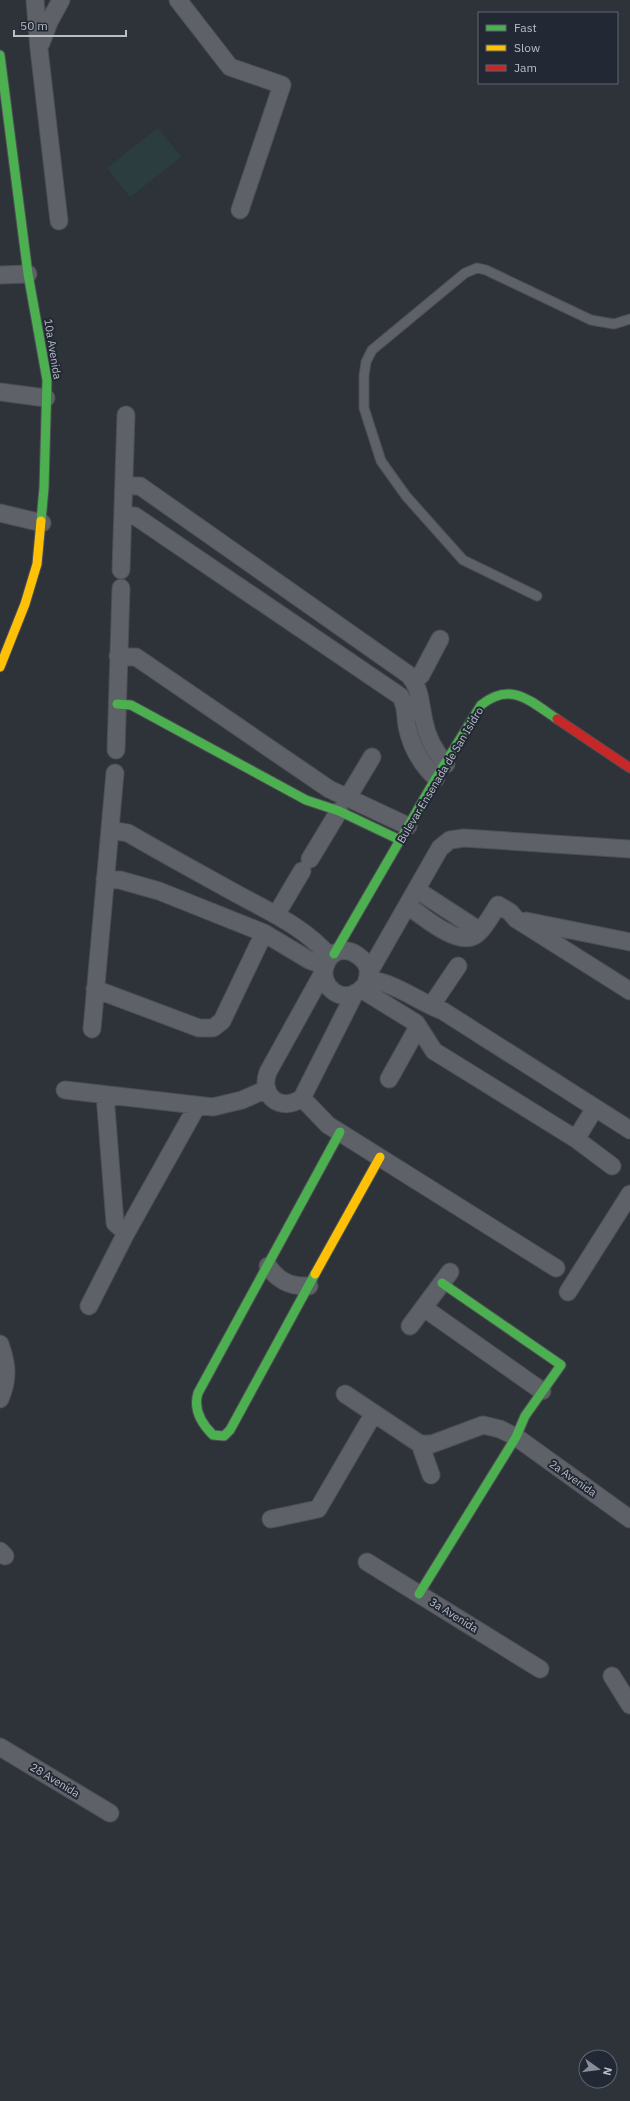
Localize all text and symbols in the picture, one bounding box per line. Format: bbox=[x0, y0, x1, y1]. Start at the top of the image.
scale bar bbox=[14, 12, 126, 38]
legend bbox=[478, 12, 618, 84]
text: 50 m bbox=[20, 18, 48, 33]
text: Fast bbox=[514, 20, 537, 35]
text: Slow bbox=[514, 40, 540, 55]
text: Jam bbox=[514, 60, 537, 75]
street label: 10a Avenida bbox=[41, 318, 65, 380]
street label: Bulevar Ensenada de San Isidro bbox=[394, 704, 486, 846]
street label: 2a Avenida bbox=[547, 1457, 599, 1499]
street label: 3a Avenida bbox=[427, 1595, 481, 1635]
street label: 28 Avenida bbox=[28, 1760, 82, 1800]
north arrow bbox=[578, 2049, 618, 2089]
text: N bbox=[600, 2066, 615, 2077]

